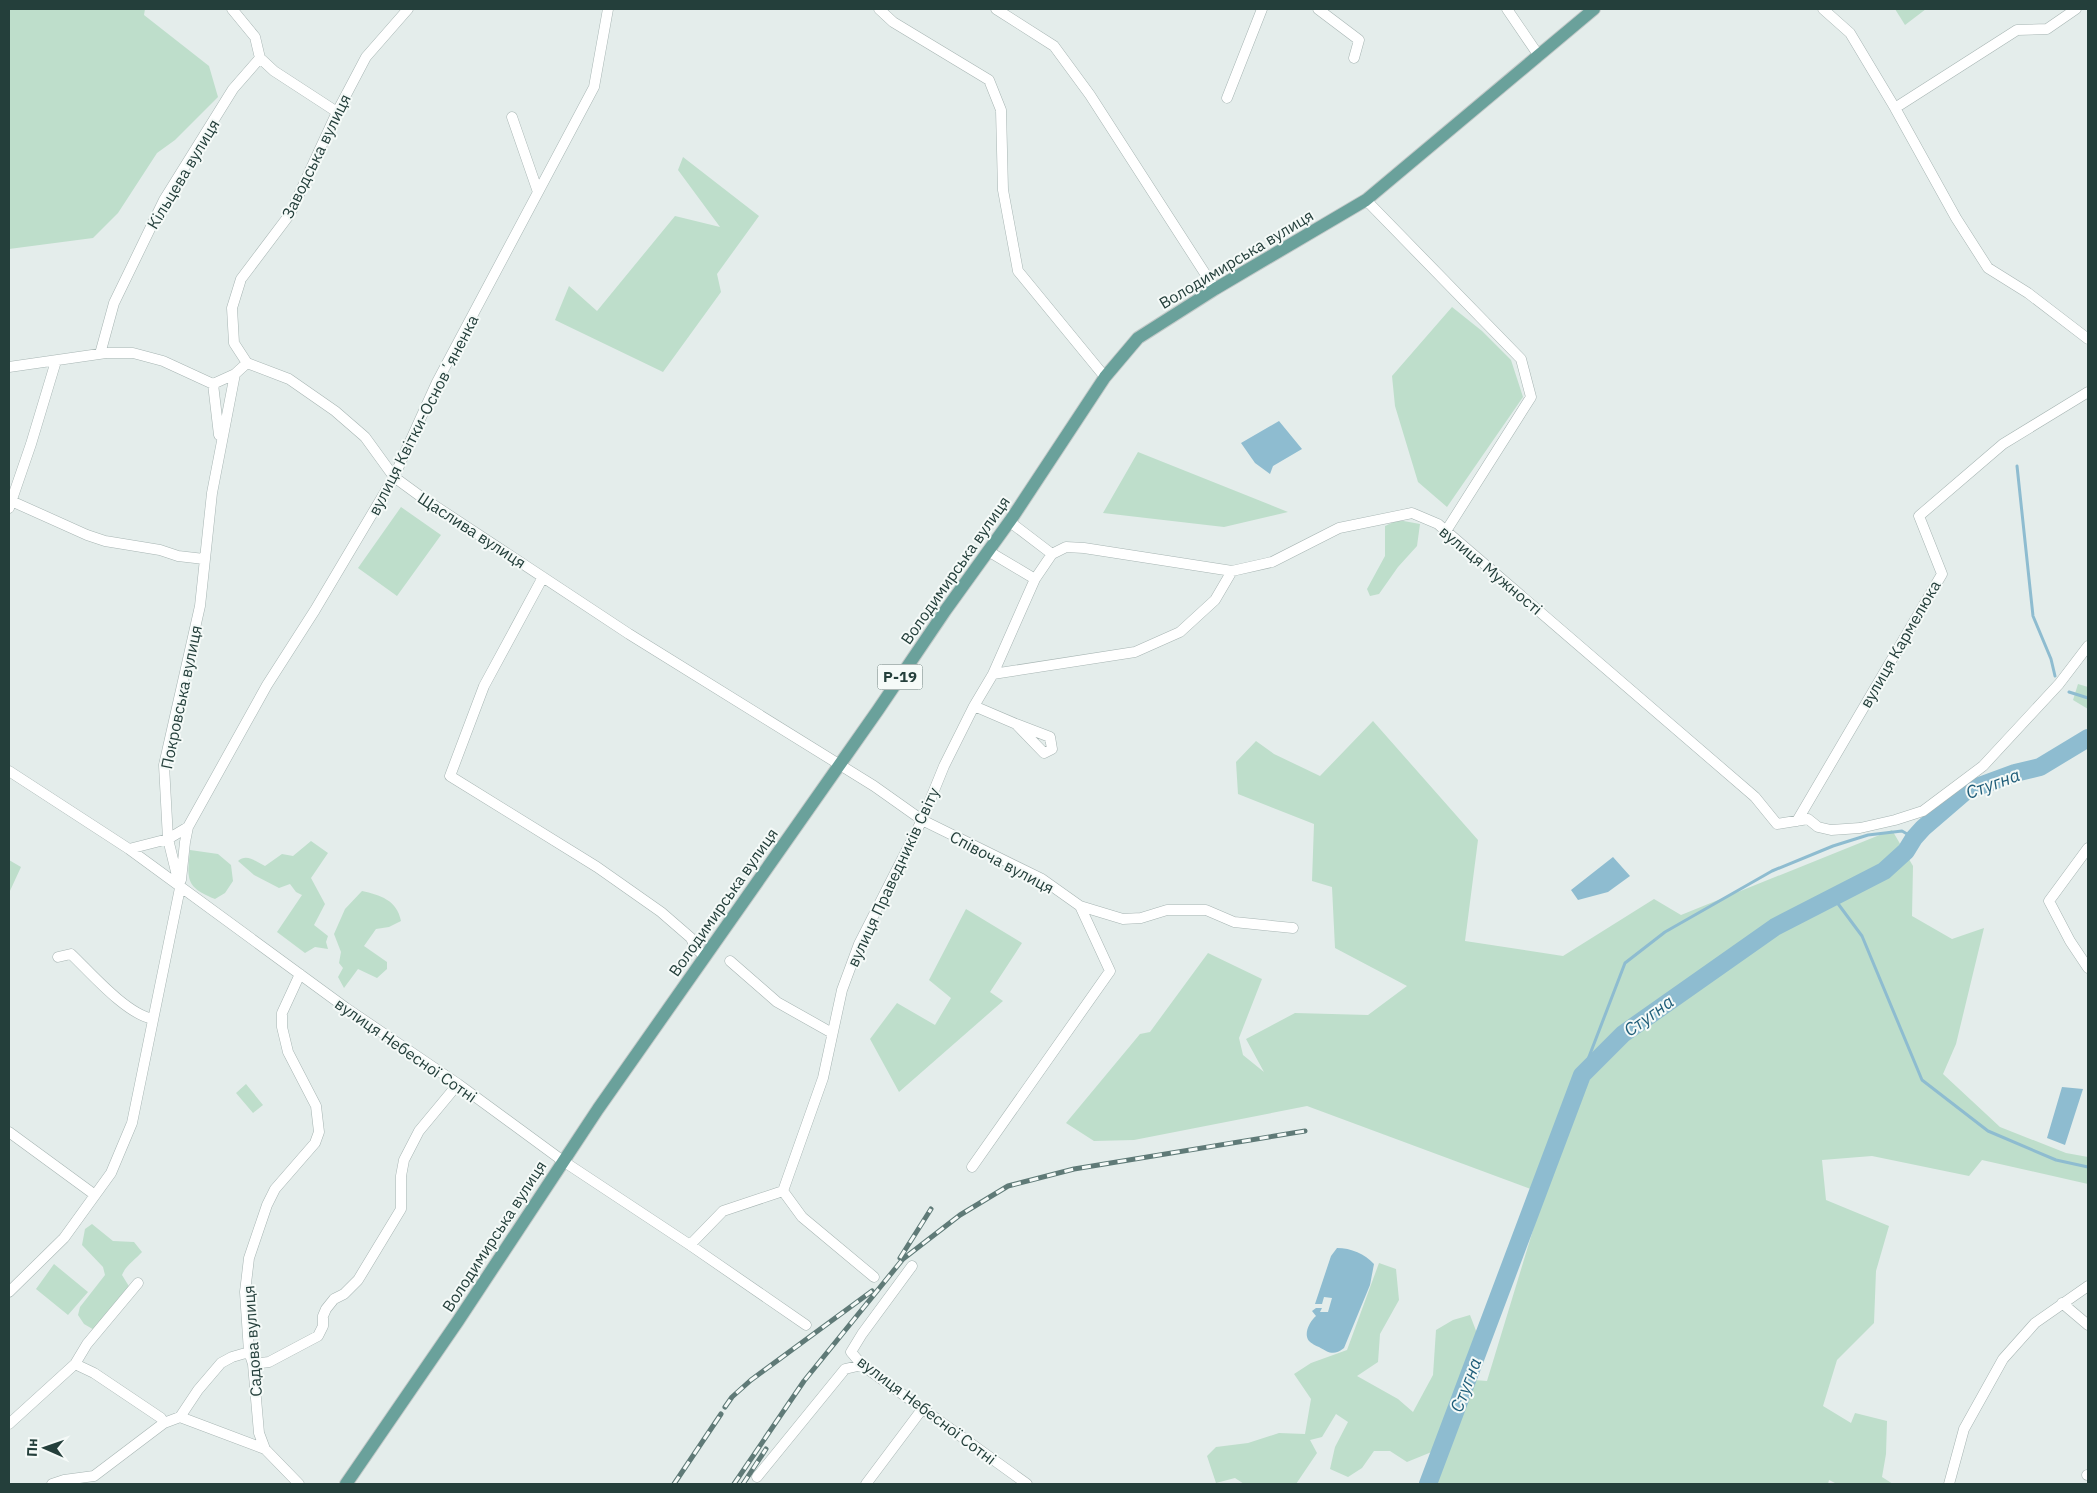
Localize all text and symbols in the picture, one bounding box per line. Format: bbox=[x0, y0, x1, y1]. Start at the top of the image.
street label: Заводська вулиця bbox=[277, 91, 355, 221]
street label: Кільцева вулиця bbox=[142, 115, 224, 233]
street label: Володимирська вулиця bbox=[1155, 205, 1317, 313]
street label: вулиця Квітки-Основʼяненка bbox=[364, 311, 483, 519]
street label: Щаслива вулиця bbox=[414, 488, 530, 572]
street label: Володимирська вулиця bbox=[896, 492, 1014, 648]
street label: вулиця Мужності bbox=[1435, 521, 1547, 619]
street label: вулиця Кармелюка bbox=[1855, 576, 1945, 711]
street label: Покровська вулиця bbox=[156, 623, 206, 771]
road number: Р-19 bbox=[878, 664, 922, 690]
water label: Стугна bbox=[1962, 763, 2023, 804]
street label: вулиця Праведників Світу bbox=[843, 784, 943, 970]
street label: Володимирська вулиця bbox=[664, 824, 782, 980]
street label: Співоча вулиця bbox=[947, 826, 1057, 898]
water label: Стугна bbox=[1619, 990, 1678, 1041]
street label: вулиця Небесної Сотні bbox=[331, 993, 481, 1107]
street label: Володимирська вулиця bbox=[438, 1157, 550, 1315]
street label: Садова вулиця bbox=[238, 1285, 266, 1397]
street label: вулиця Небесної Сотні bbox=[854, 1351, 1000, 1469]
water label: Стугна bbox=[1445, 1354, 1486, 1415]
north arrow bbox=[20, 1423, 70, 1473]
text: Пн bbox=[23, 1438, 41, 1457]

